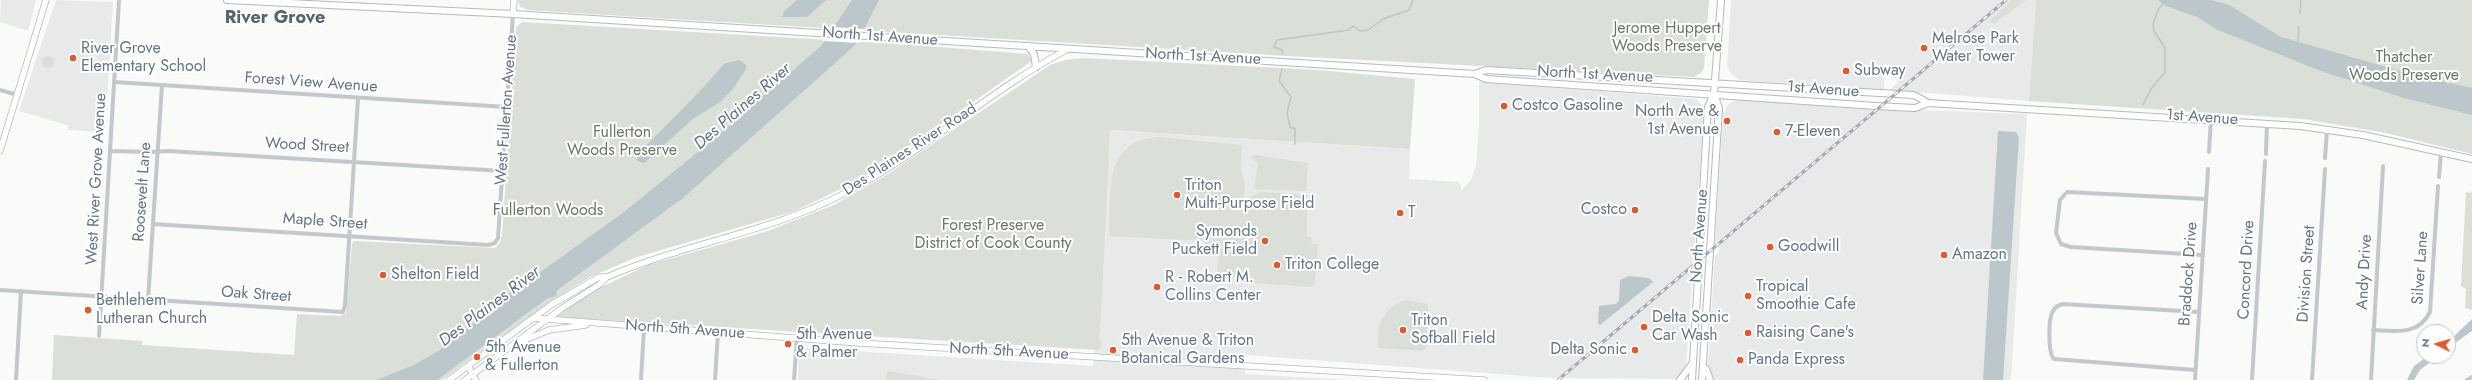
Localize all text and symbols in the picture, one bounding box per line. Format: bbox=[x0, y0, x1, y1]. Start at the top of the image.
district label: River Grove bbox=[225, 8, 325, 30]
park label: Jerome Huppert Woods Preserve bbox=[1612, 19, 1722, 57]
street label: North 1st Avenue bbox=[822, 23, 938, 51]
place label: Melrose Park Water Tower bbox=[1932, 29, 2019, 67]
street label: West Fullerton Avenue bbox=[492, 34, 522, 186]
place label: River Grove Elementary School bbox=[81, 39, 206, 77]
marker: Melrose Park Water Tower bbox=[1919, 43, 1929, 53]
street label: North 1st Avenue bbox=[1145, 44, 1261, 70]
park label: Thatcher Woods Preserve bbox=[2349, 48, 2459, 86]
marker: River Grove Elementary School bbox=[68, 53, 78, 63]
water label: Des Plaines River bbox=[690, 59, 796, 155]
place label: Subway bbox=[1854, 61, 1906, 81]
street label: North 1st Avenue bbox=[1537, 62, 1653, 88]
marker: Subway bbox=[1841, 66, 1851, 76]
street label: Forest View Avenue bbox=[244, 69, 378, 97]
street label: 1st Avenue bbox=[1786, 78, 1860, 102]
street label: West River Grove Avenue bbox=[83, 93, 111, 265]
place label: Costco Gasoline bbox=[1512, 96, 1623, 116]
street label: Des Plaines River Road bbox=[840, 100, 980, 200]
marker: Costco Gasoline bbox=[1499, 101, 1509, 111]
place label: North Ave & 1st Avenue bbox=[1635, 102, 1719, 140]
street label: 1st Avenue bbox=[2165, 106, 2239, 130]
marker: North Ave & 1st Avenue bbox=[1722, 116, 1732, 126]
place label: 7-Eleven bbox=[1785, 122, 1841, 142]
park label: Fullerton Woods Preserve bbox=[567, 123, 677, 161]
marker: 7-Eleven bbox=[1772, 127, 1782, 137]
street label: Wood Street bbox=[264, 134, 350, 158]
street label: Roosevelt Lane bbox=[130, 142, 156, 242]
place label: Triton Multi-Purpose Field bbox=[1185, 176, 1314, 214]
street label: North Avenue bbox=[1687, 189, 1713, 283]
marker: Triton Multi-Purpose Field bbox=[1172, 190, 1182, 200]
place label: Costco bbox=[1581, 200, 1627, 220]
park label: Fullerton Woods bbox=[493, 201, 603, 221]
place label: T bbox=[1408, 203, 1415, 223]
marker: Costco bbox=[1630, 205, 1640, 215]
marker: T bbox=[1395, 208, 1405, 218]
street label: Maple Street bbox=[282, 209, 368, 235]
park label: Forest Preserve District of Cook County bbox=[914, 216, 1072, 254]
street label: Concord Drive bbox=[2235, 220, 2259, 320]
street label: Braddock Drive bbox=[2176, 221, 2202, 327]
place label: Symonds Puckett Field bbox=[1172, 222, 1257, 260]
street label: Division Street bbox=[2294, 225, 2320, 323]
street label: Silver Lane bbox=[2409, 231, 2433, 305]
street label: Andy Drive bbox=[2353, 234, 2377, 310]
marker: Symonds Puckett Field bbox=[1260, 236, 1270, 246]
place label: Goodwill bbox=[1778, 237, 1839, 257]
marker: Goodwill bbox=[1765, 242, 1775, 252]
place label: Amazon bbox=[1952, 245, 2007, 265]
marker: Amazon bbox=[1939, 250, 1949, 260]
place label: Triton College bbox=[1285, 255, 1379, 275]
marker: Triton College bbox=[1272, 260, 1282, 270]
water label: Des Plaines River bbox=[435, 262, 545, 352]
place label: Shelton Field bbox=[391, 265, 479, 285]
place label: R - Robert M. Collins Center bbox=[1165, 268, 1261, 306]
marker: Shelton Field bbox=[378, 270, 388, 280]
place label: Tropical Smoothie Cafe bbox=[1756, 277, 1856, 315]
marker: R - Robert M. Collins Center bbox=[1152, 282, 1162, 292]
street label: Oak Street bbox=[220, 283, 292, 307]
place label: Bethlehem Lutheran Church bbox=[96, 291, 207, 329]
marker: Tropical Smoothie Cafe bbox=[1743, 291, 1753, 301]
marker: Bethlehem Lutheran Church bbox=[83, 305, 93, 315]
place label: Delta Sonic Car Wash bbox=[1652, 308, 1729, 346]
place label: Triton Sofball Field bbox=[1411, 311, 1495, 349]
street label: North 5th Avenue bbox=[625, 316, 745, 344]
marker: Delta Sonic Car Wash bbox=[1639, 322, 1649, 332]
place label: Raising Cane's bbox=[1756, 323, 1854, 343]
north arrow bbox=[2416, 324, 2456, 364]
place label: 5th Avenue & Palmer bbox=[796, 325, 872, 363]
marker: Triton Sofball Field bbox=[1398, 325, 1408, 335]
marker: Raising Cane's bbox=[1743, 328, 1753, 338]
place label: 5th Avenue & Triton Botanical Gardens bbox=[1121, 331, 1254, 369]
place label: 5th Avenue & Fullerton bbox=[485, 338, 561, 376]
text: N bbox=[2417, 338, 2433, 348]
marker: 5th Avenue & Palmer bbox=[783, 339, 793, 349]
street label: North 5th Avenue bbox=[949, 339, 1069, 365]
place label: Delta Sonic bbox=[1550, 340, 1627, 360]
marker: 5th Avenue & Triton Botanical Gardens bbox=[1108, 345, 1118, 355]
marker: Delta Sonic bbox=[1630, 345, 1640, 355]
place label: Panda Express bbox=[1748, 350, 1845, 370]
marker: 5th Avenue & Fullerton bbox=[472, 352, 482, 362]
marker: Panda Express bbox=[1735, 355, 1745, 365]

